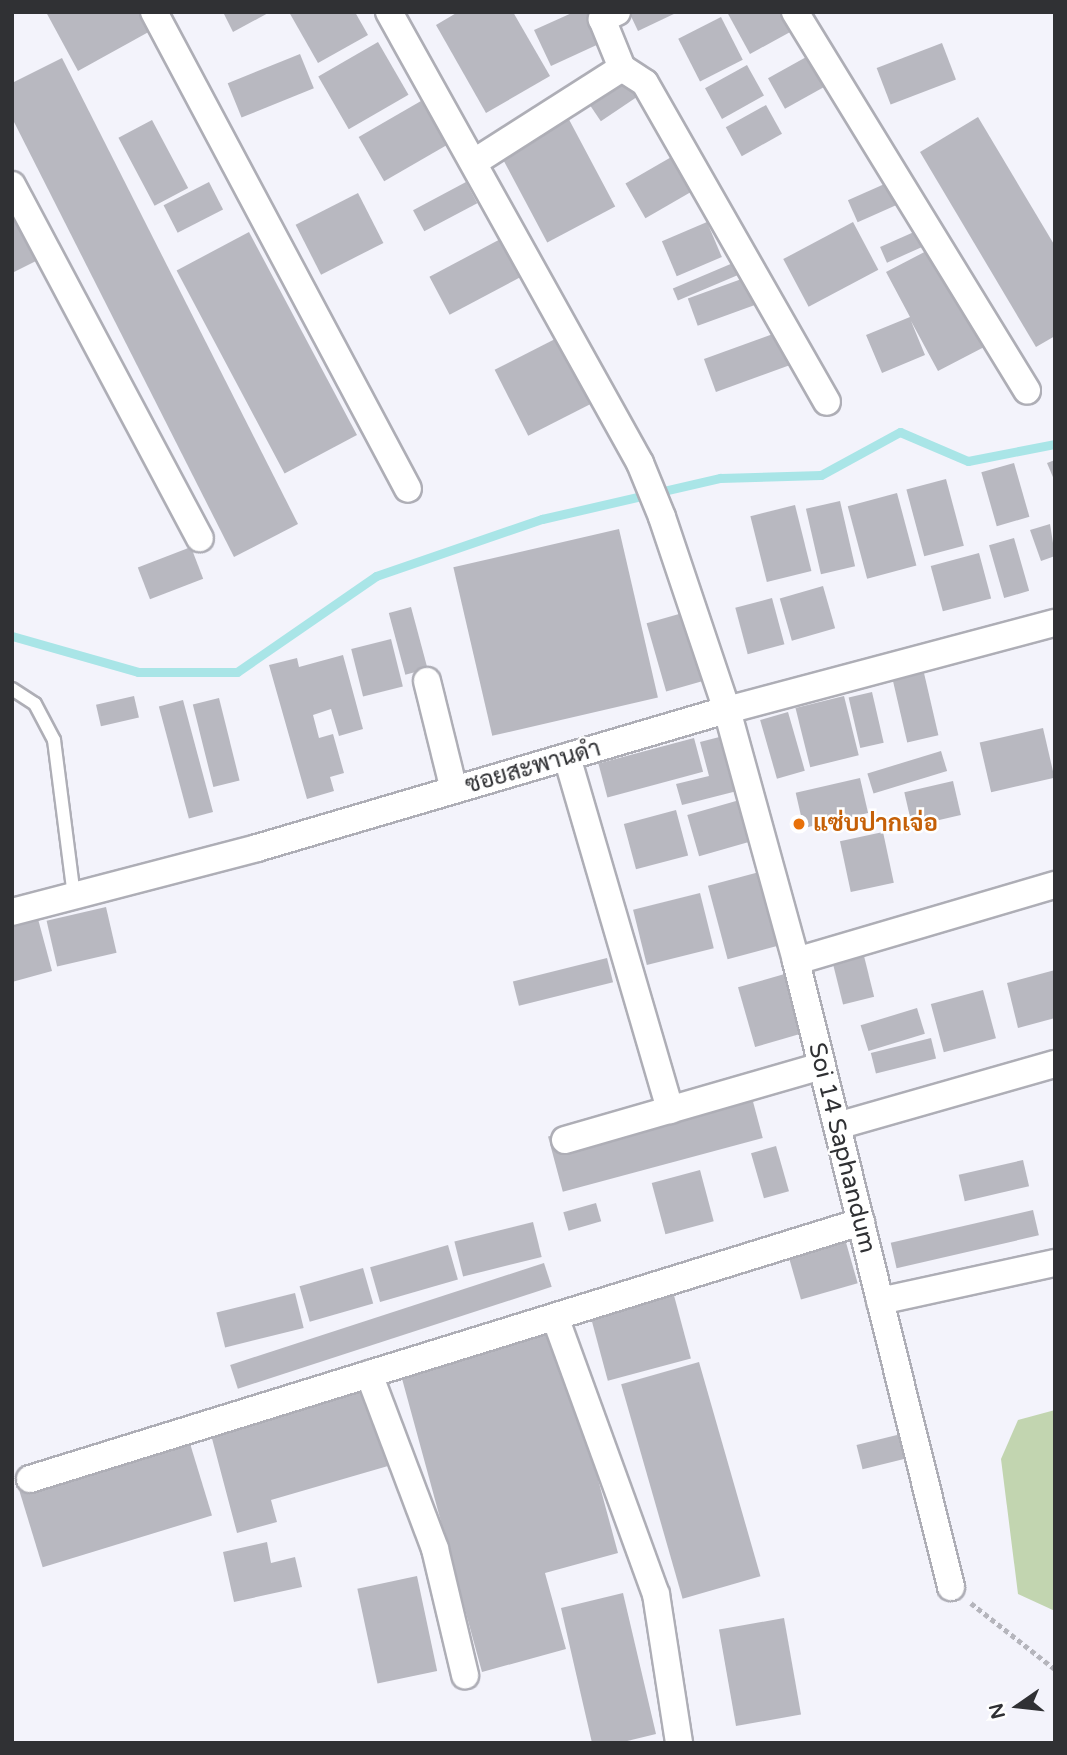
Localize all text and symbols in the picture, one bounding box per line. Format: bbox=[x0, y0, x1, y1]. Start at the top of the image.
street label: ซอยสะพานดำ bbox=[462, 734, 604, 800]
place label: แซ่บปากเจ่อ bbox=[813, 810, 938, 838]
marker: แซ่บปากเจ่อ bbox=[791, 816, 807, 832]
street label: Soi 14 Saphandum bbox=[802, 1040, 882, 1256]
north arrow bbox=[983, 1671, 1053, 1741]
text: N bbox=[985, 1701, 1010, 1721]

